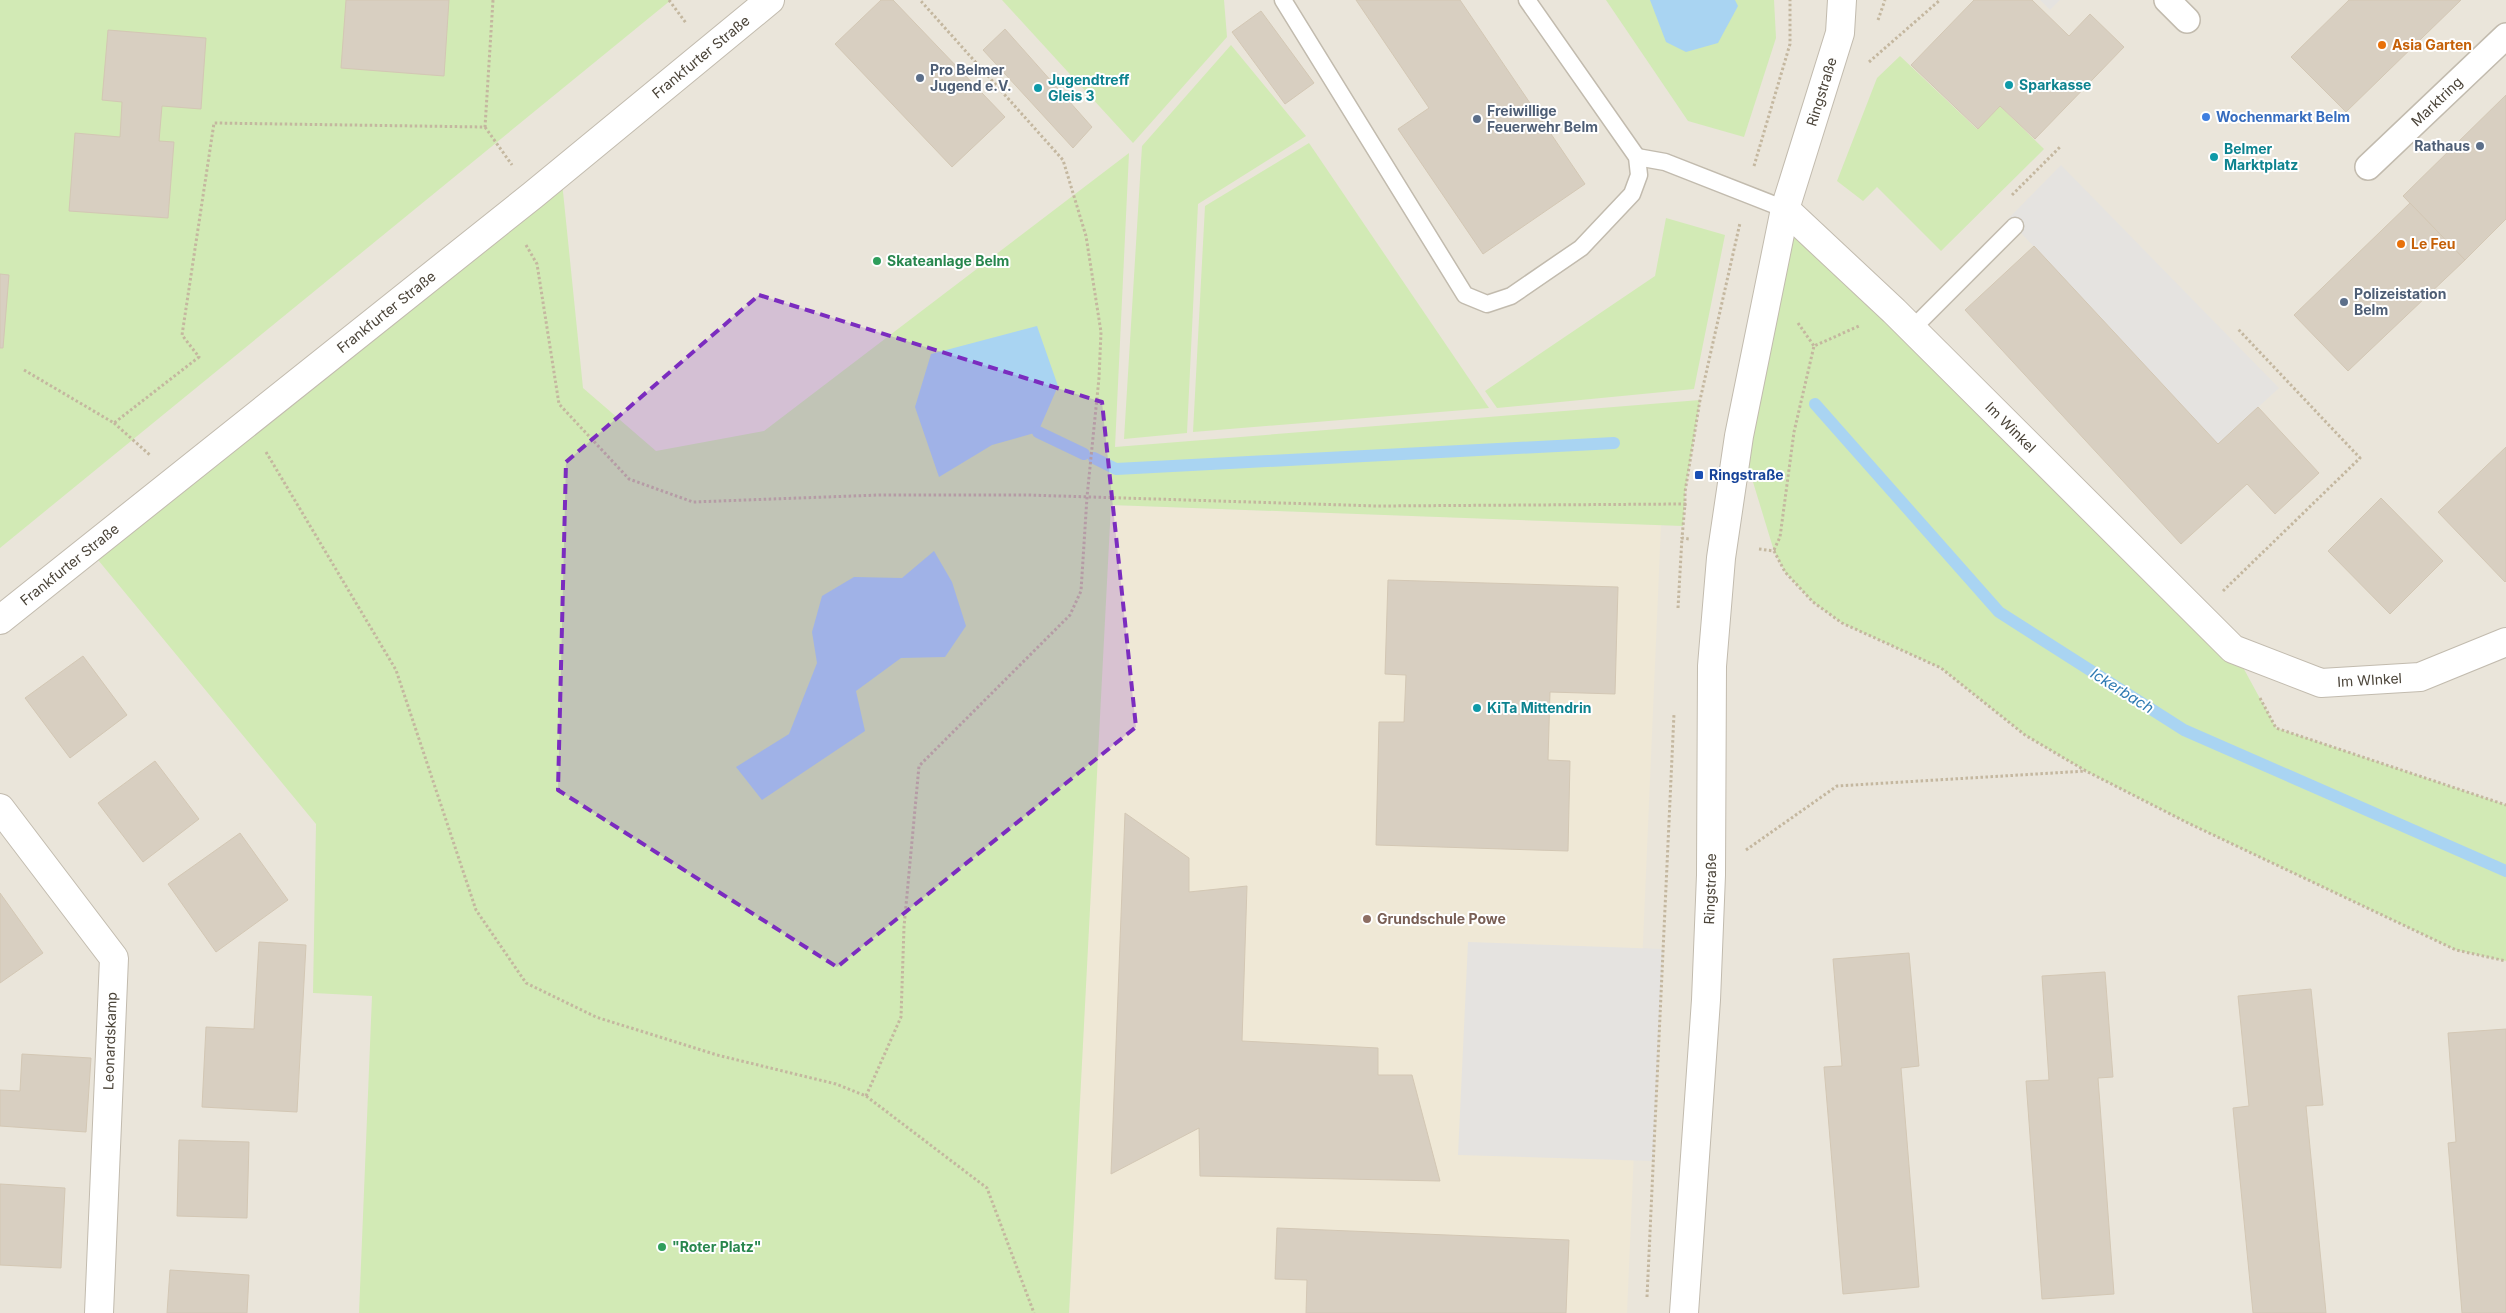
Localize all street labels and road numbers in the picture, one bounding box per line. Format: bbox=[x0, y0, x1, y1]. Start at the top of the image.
street label: Frankfurter Straße bbox=[648, 11, 753, 102]
street label: Ringstraße bbox=[1802, 55, 1840, 128]
street label: Marktring bbox=[2407, 73, 2466, 129]
street label: Frankfurter Straße bbox=[333, 267, 439, 356]
street label: Im Winkel bbox=[1982, 398, 2040, 456]
street label: Frankfurter Straße bbox=[17, 520, 122, 609]
street label: Im WInkel bbox=[2337, 669, 2402, 690]
street label: Ringstraße bbox=[1700, 853, 1719, 925]
street label: Leonardskamp bbox=[99, 992, 120, 1090]

